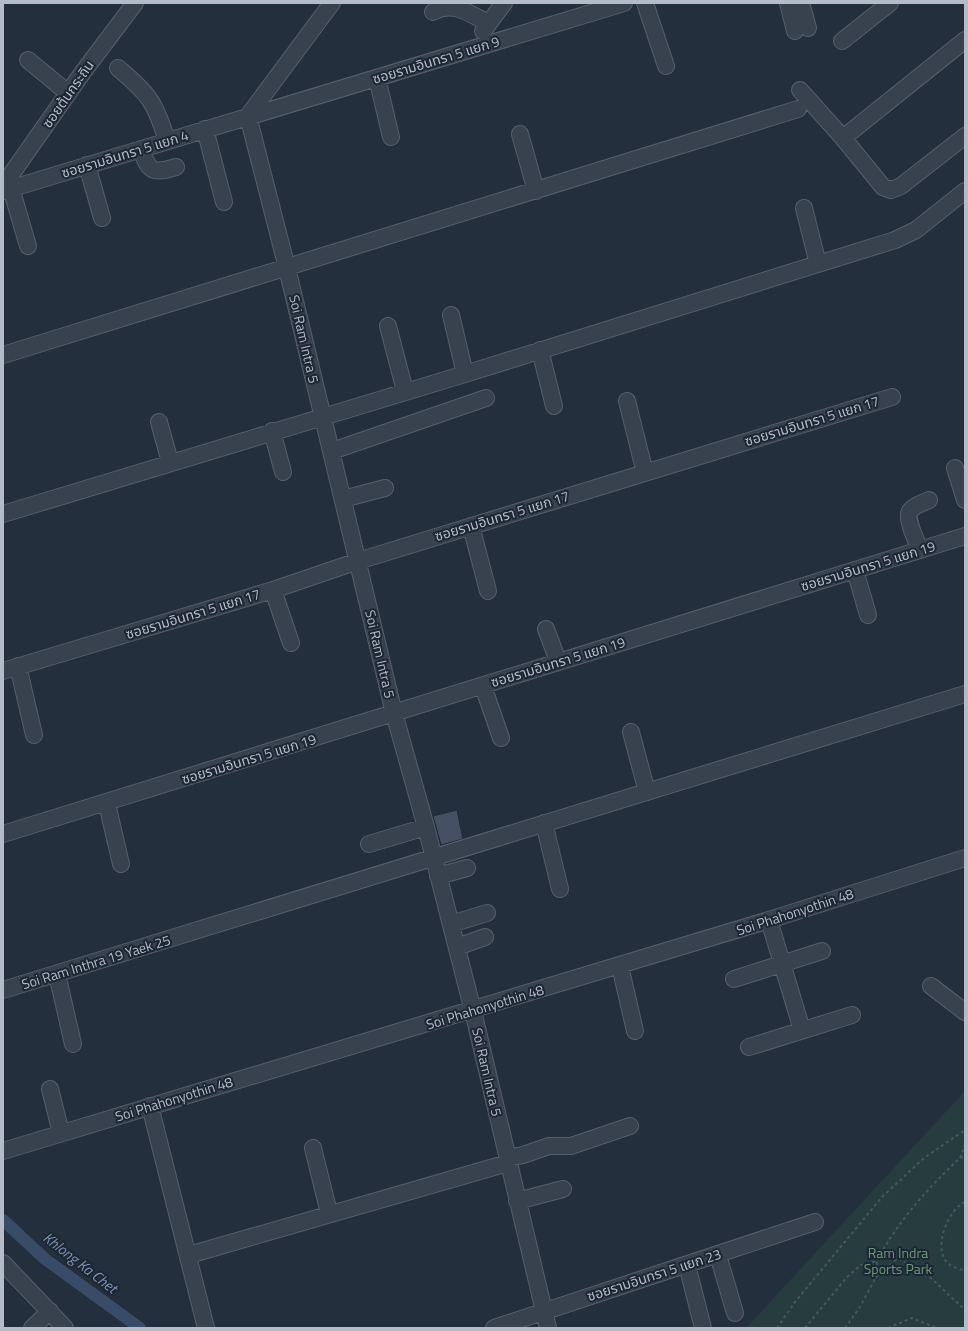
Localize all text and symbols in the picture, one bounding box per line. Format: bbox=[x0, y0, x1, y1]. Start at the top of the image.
street label: ซอยรามอินทรา 5 แยก 9 bbox=[370, 30, 502, 89]
street label: ซอยต้นกระถิน bbox=[36, 55, 99, 132]
street label: ซอยรามอินทรา 5 แยก 4 bbox=[59, 124, 191, 183]
street label: Soi Ram Intra 5 bbox=[284, 293, 325, 385]
street label: ซอยรามอินทรา 5 แยก 17 bbox=[742, 390, 882, 451]
street label: ซอยรามอินทรา 5 แยก 17 bbox=[432, 485, 572, 546]
street label: ซอยรามอินทรา 5 แยก 19 bbox=[798, 535, 938, 596]
street label: ซอยรามอินทรา 5 แยก 17 bbox=[123, 583, 263, 644]
street label: Soi Ram Intra 5 bbox=[360, 608, 401, 700]
street label: ซอยรามอินทรา 5 แยก 19 bbox=[488, 631, 628, 692]
street label: ซอยรามอินทรา 5 แยก 19 bbox=[179, 728, 319, 789]
street label: Soi Phahonyothin 48 bbox=[734, 883, 856, 940]
street label: Soi Ram Inthra 19 Yaek 25 bbox=[19, 929, 173, 994]
street label: Soi Phahonyothin 48 bbox=[423, 979, 546, 1034]
street label: Soi Ram Intra 5 bbox=[467, 1026, 508, 1118]
street label: Soi Phahonyothin 48 bbox=[112, 1071, 235, 1126]
water label: Khlong Ka Chet bbox=[38, 1226, 124, 1300]
park label: Ram Indra Sports Park bbox=[864, 1242, 933, 1279]
street label: ซอยรามอินทรา 5 แยก 23 bbox=[584, 1243, 724, 1306]

